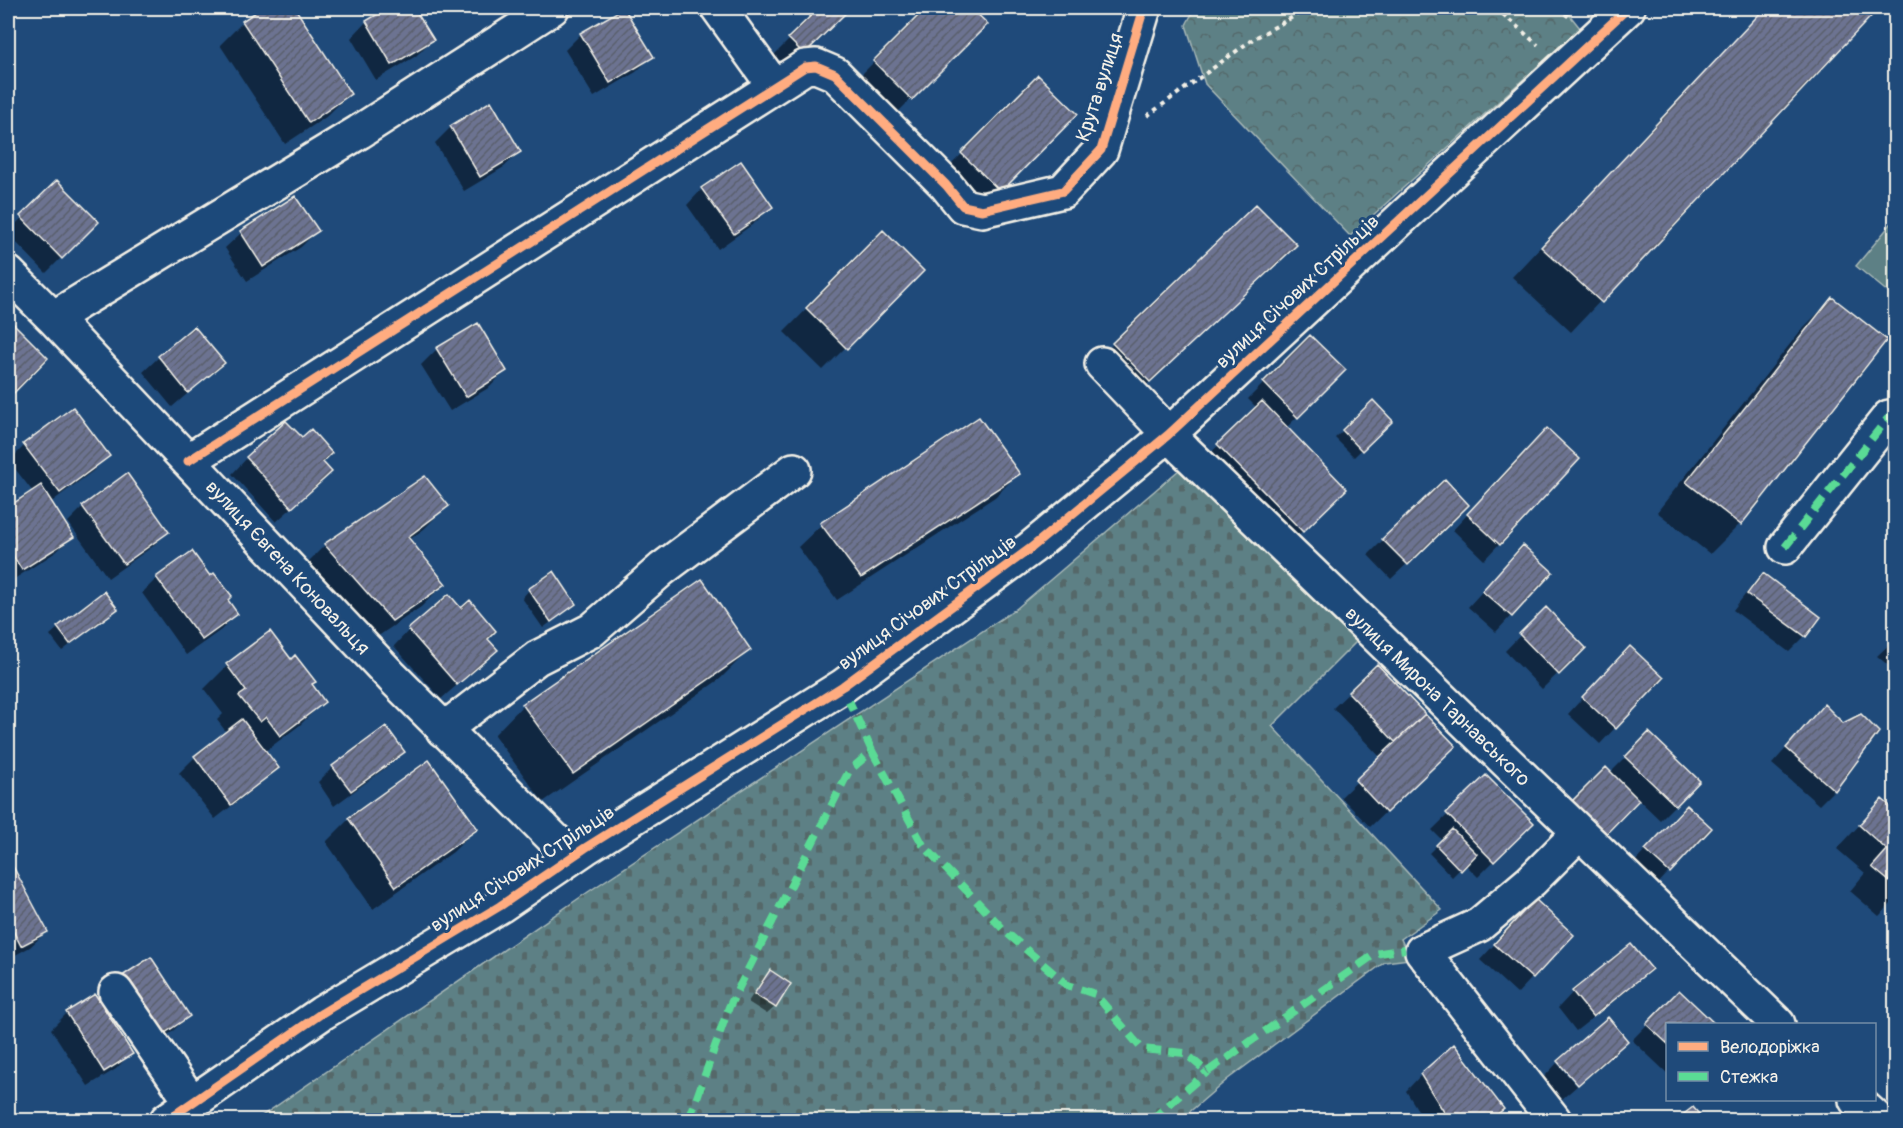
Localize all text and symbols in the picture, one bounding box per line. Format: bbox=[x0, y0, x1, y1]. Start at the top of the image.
street label: Крута вулиця bbox=[1070, 30, 1129, 145]
street label: вулиця Січових Стрільців bbox=[1210, 209, 1384, 374]
street label: вулиця Євгена Коновальця bbox=[200, 475, 375, 660]
street label: вулиця Січових Стрільців bbox=[833, 529, 1022, 676]
street label: вулиця Мирона Тарнавського bbox=[1340, 601, 1536, 792]
street label: вулиця Січових Стрільців bbox=[425, 799, 619, 937]
legend bbox=[1666, 1023, 1876, 1101]
text: Велодоріжка bbox=[1720, 1036, 1820, 1059]
text: Стежка bbox=[1720, 1066, 1778, 1089]

